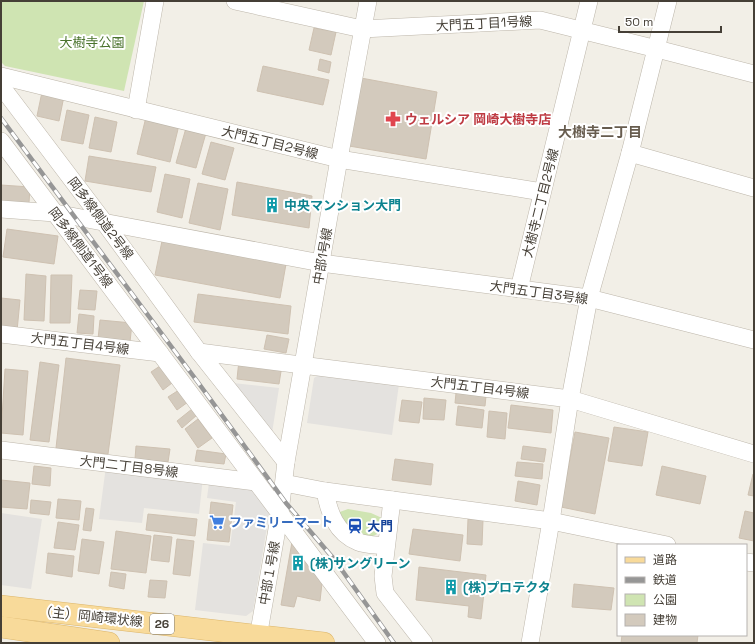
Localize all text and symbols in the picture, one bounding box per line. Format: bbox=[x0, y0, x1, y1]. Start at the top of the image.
scale bar bbox=[619, 8, 721, 34]
street label: 大門五丁目1号線 bbox=[435, 12, 533, 35]
text: 50 m bbox=[625, 14, 653, 30]
park label: 大樹寺公園 bbox=[59, 34, 125, 51]
pharmacy icon: ウェルシア 岡崎大樹寺店 bbox=[384, 110, 402, 128]
place label: ウェルシア 岡崎大樹寺店 bbox=[405, 111, 551, 128]
street label: 大門五丁目2号線 bbox=[220, 122, 320, 163]
district label: 大樹寺二丁目 bbox=[558, 123, 642, 141]
street label: 大樹寺二丁目2号線 bbox=[519, 147, 562, 259]
street label: 岡多線側道2号線 bbox=[64, 174, 137, 263]
building icon: 中央マンション大門 bbox=[263, 196, 281, 214]
place label: 中央マンション大門 bbox=[284, 197, 401, 214]
street label: 岡多線側道1号線 bbox=[45, 204, 116, 291]
street label: 中部1号線 bbox=[309, 226, 336, 286]
street label: 大門五丁目3号線 bbox=[489, 277, 589, 308]
street label: 大門五丁目4号線 bbox=[30, 329, 130, 358]
street label: 大門五丁目4号線 bbox=[430, 373, 530, 402]
street label: 大門二丁目8号線 bbox=[79, 452, 179, 481]
supermarket icon: ファミリーマート bbox=[208, 513, 226, 531]
place label: ファミリーマート bbox=[229, 514, 333, 531]
station icon: 大門 bbox=[346, 517, 364, 535]
place label: 大門 bbox=[367, 518, 393, 535]
street label: 中部１号線 bbox=[255, 540, 284, 607]
legend bbox=[617, 544, 747, 636]
text: 道路 bbox=[653, 552, 677, 568]
building icon: (株)サングリーン bbox=[289, 554, 307, 572]
place label: (株)サングリーン bbox=[310, 555, 411, 572]
text: 鉄道 bbox=[653, 572, 677, 588]
building icon: (株)プロテクタ bbox=[442, 578, 460, 596]
place label: (株)プロテクタ bbox=[463, 579, 551, 596]
text: 公園 bbox=[653, 592, 677, 608]
street label: （主）岡崎環状線 bbox=[38, 603, 144, 630]
text: 建物 bbox=[653, 612, 677, 628]
road number: 26 bbox=[150, 614, 174, 634]

